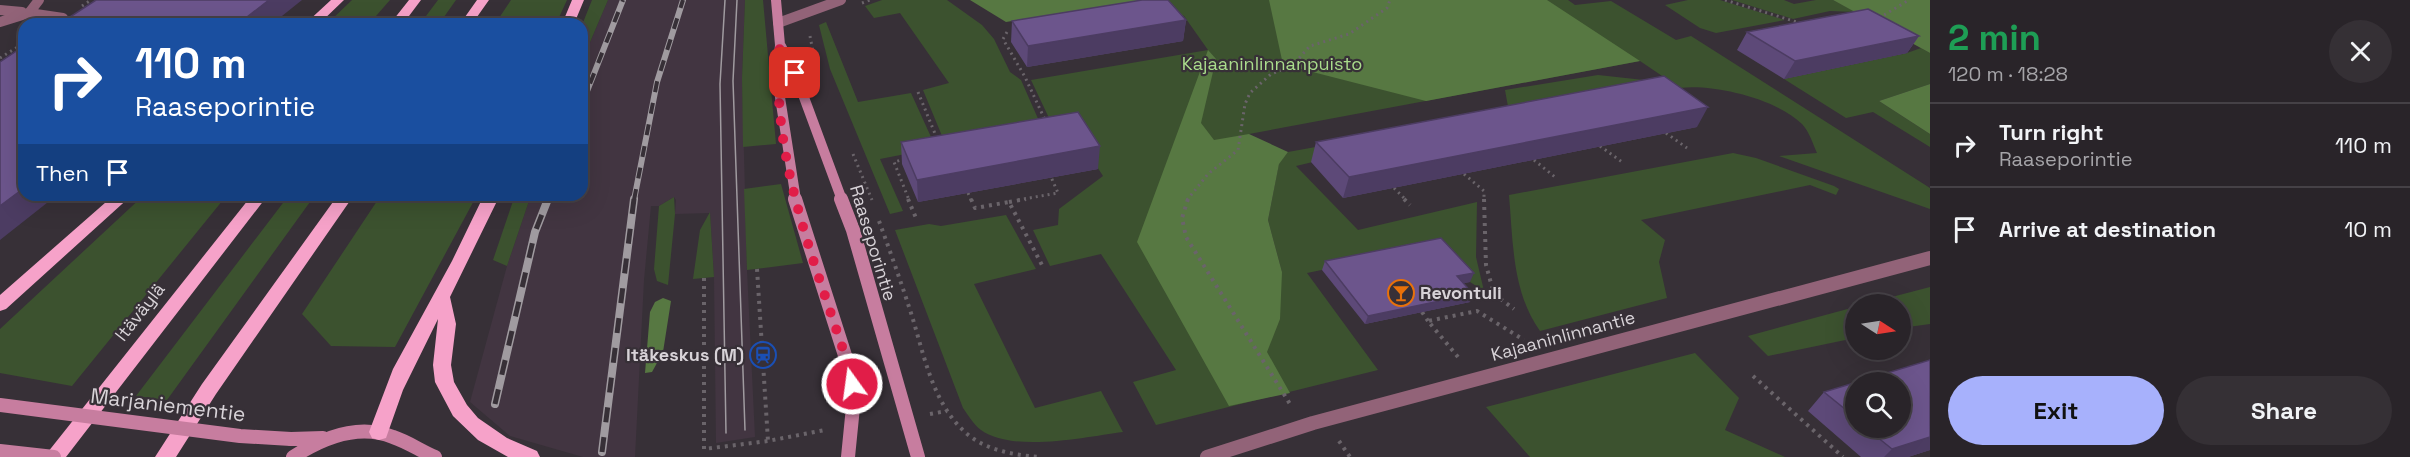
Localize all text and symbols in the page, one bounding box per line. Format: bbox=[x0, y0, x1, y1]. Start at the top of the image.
text: 2 min bbox=[1948, 15, 2041, 61]
button: close bbox=[2329, 20, 2392, 83]
text: 110 m bbox=[135, 37, 247, 90]
icon: right bbox=[36, 42, 114, 120]
pin bbox=[769, 47, 820, 98]
park label: Kajaaninlinnanpuisto bbox=[1182, 52, 1362, 75]
icon: arrive bbox=[778, 56, 811, 89]
text: 120 m · 18:28 bbox=[1948, 61, 2068, 87]
text: Raaseporintie bbox=[135, 89, 315, 124]
text: Turn right bbox=[1999, 118, 2104, 146]
icon: right bbox=[1948, 129, 1981, 162]
text: 110 m bbox=[2335, 131, 2392, 159]
text: Raaseporintie bbox=[1999, 146, 2133, 172]
icon: arrive bbox=[101, 156, 134, 189]
text: Then bbox=[36, 159, 89, 187]
street label: Raaseporintie bbox=[845, 182, 902, 304]
icon: arrive bbox=[1948, 213, 1981, 246]
text: Arrive at destination bbox=[1999, 215, 2216, 243]
text: 10 m bbox=[2344, 215, 2392, 243]
street label: Itäväylä bbox=[110, 278, 170, 345]
bar icon: Revontuli bbox=[1386, 278, 1416, 308]
place label: Revontuli bbox=[1420, 281, 1502, 304]
north arrow bbox=[1845, 294, 1911, 360]
map controls bbox=[1845, 294, 1911, 438]
street label: Kajaaninlinnantie bbox=[1488, 305, 1637, 366]
station icon: Itäkeskus (M) bbox=[748, 340, 778, 370]
place label: Itäkeskus (M) bbox=[626, 343, 744, 366]
position arrow bbox=[820, 352, 884, 416]
button: search bbox=[1845, 372, 1911, 438]
button: Exit bbox=[1948, 376, 2164, 445]
button: Share bbox=[2176, 376, 2392, 445]
street label: Marjaniementie bbox=[89, 382, 247, 427]

